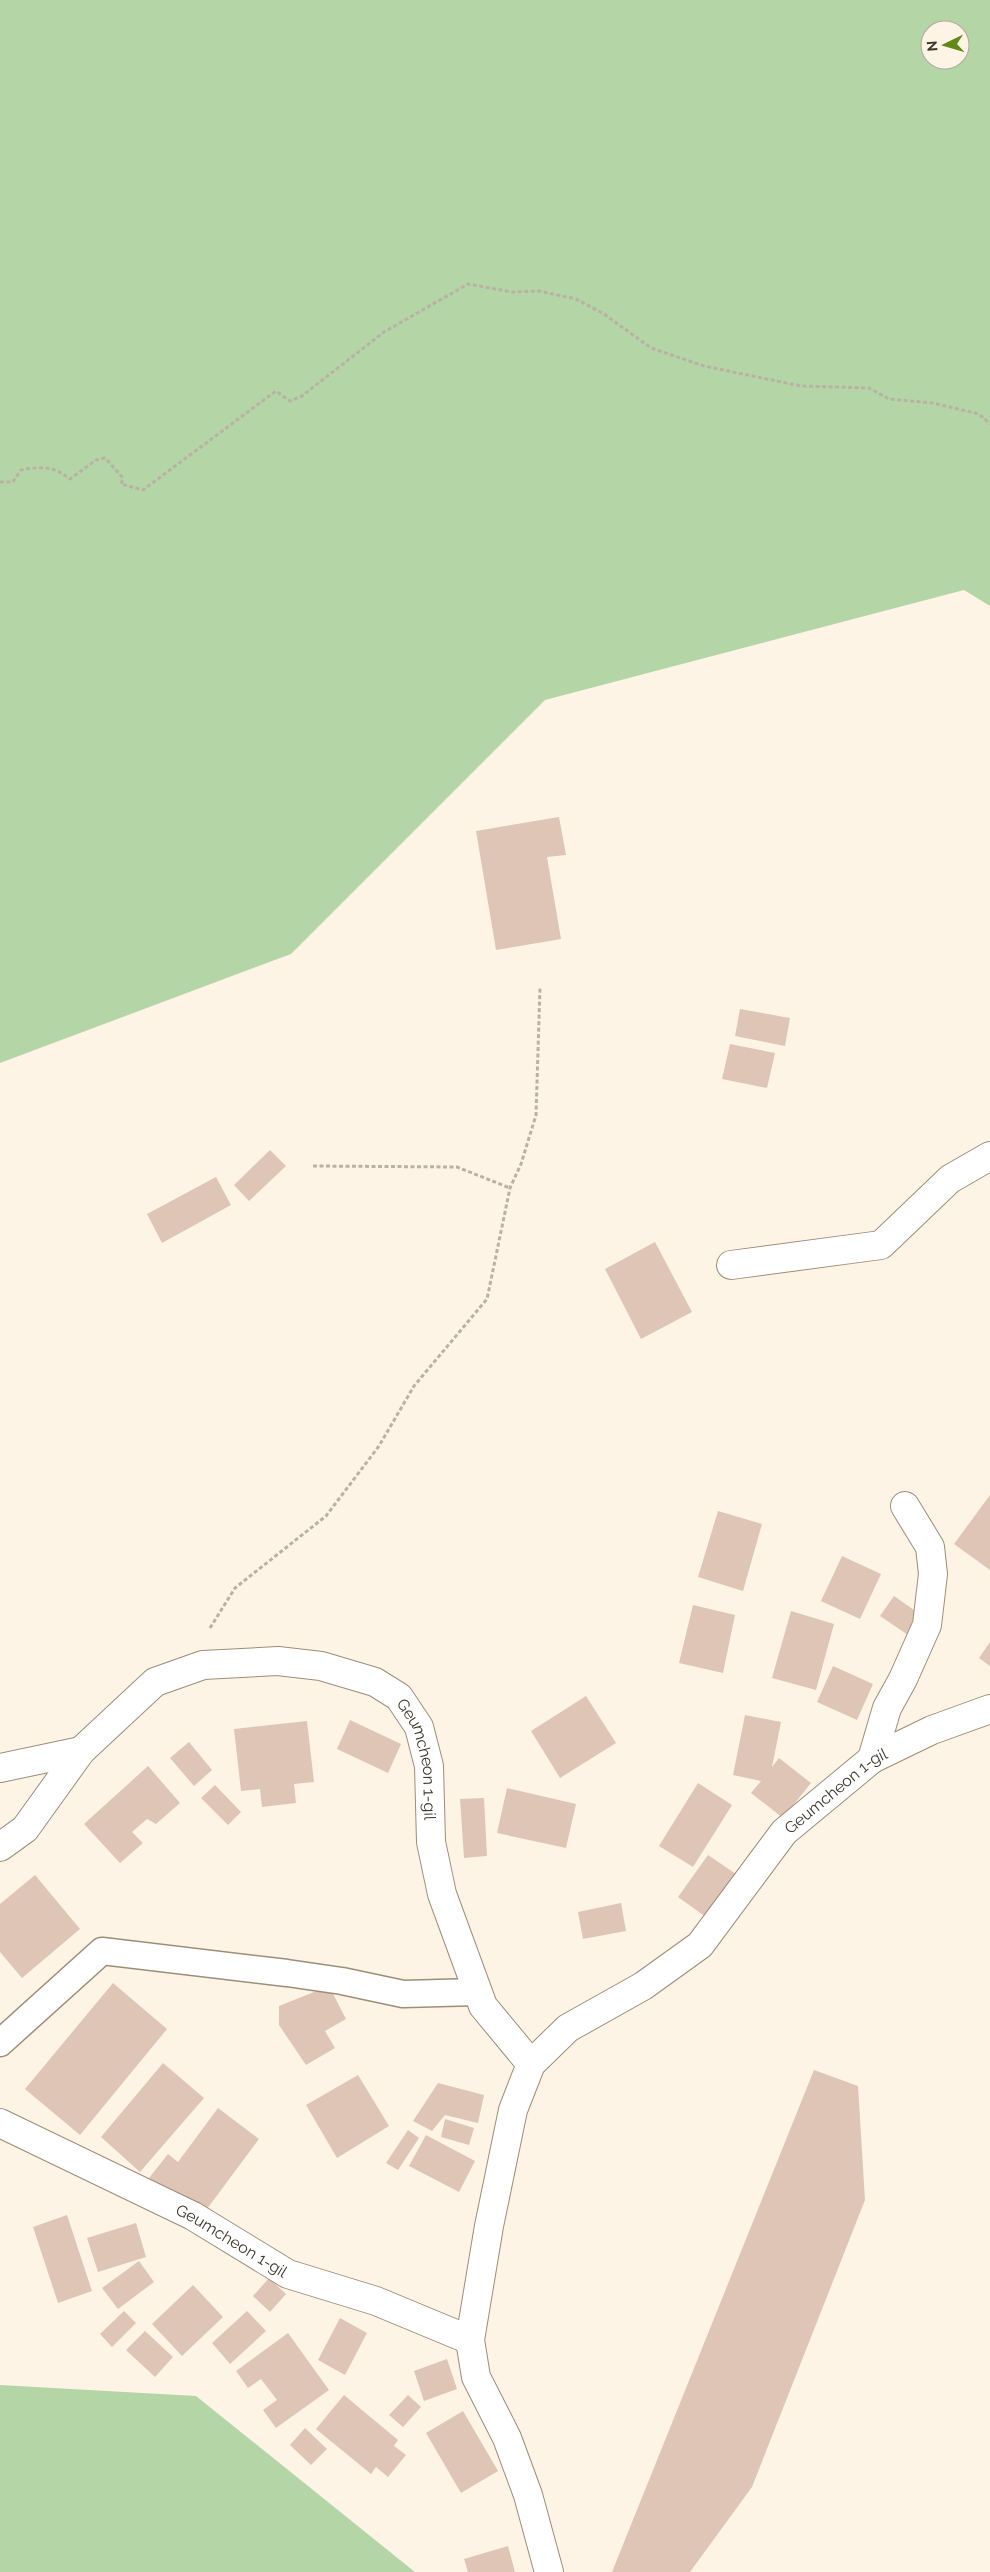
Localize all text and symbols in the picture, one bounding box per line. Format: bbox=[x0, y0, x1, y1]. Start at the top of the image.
north arrow bbox=[920, 20, 970, 70]
text: N bbox=[924, 40, 940, 52]
street label: Geumcheon 1-gil bbox=[393, 1695, 439, 1821]
street label: Geumcheon 1-gil bbox=[781, 1744, 891, 1838]
street label: Geumcheon 1-gil bbox=[173, 2200, 291, 2282]

